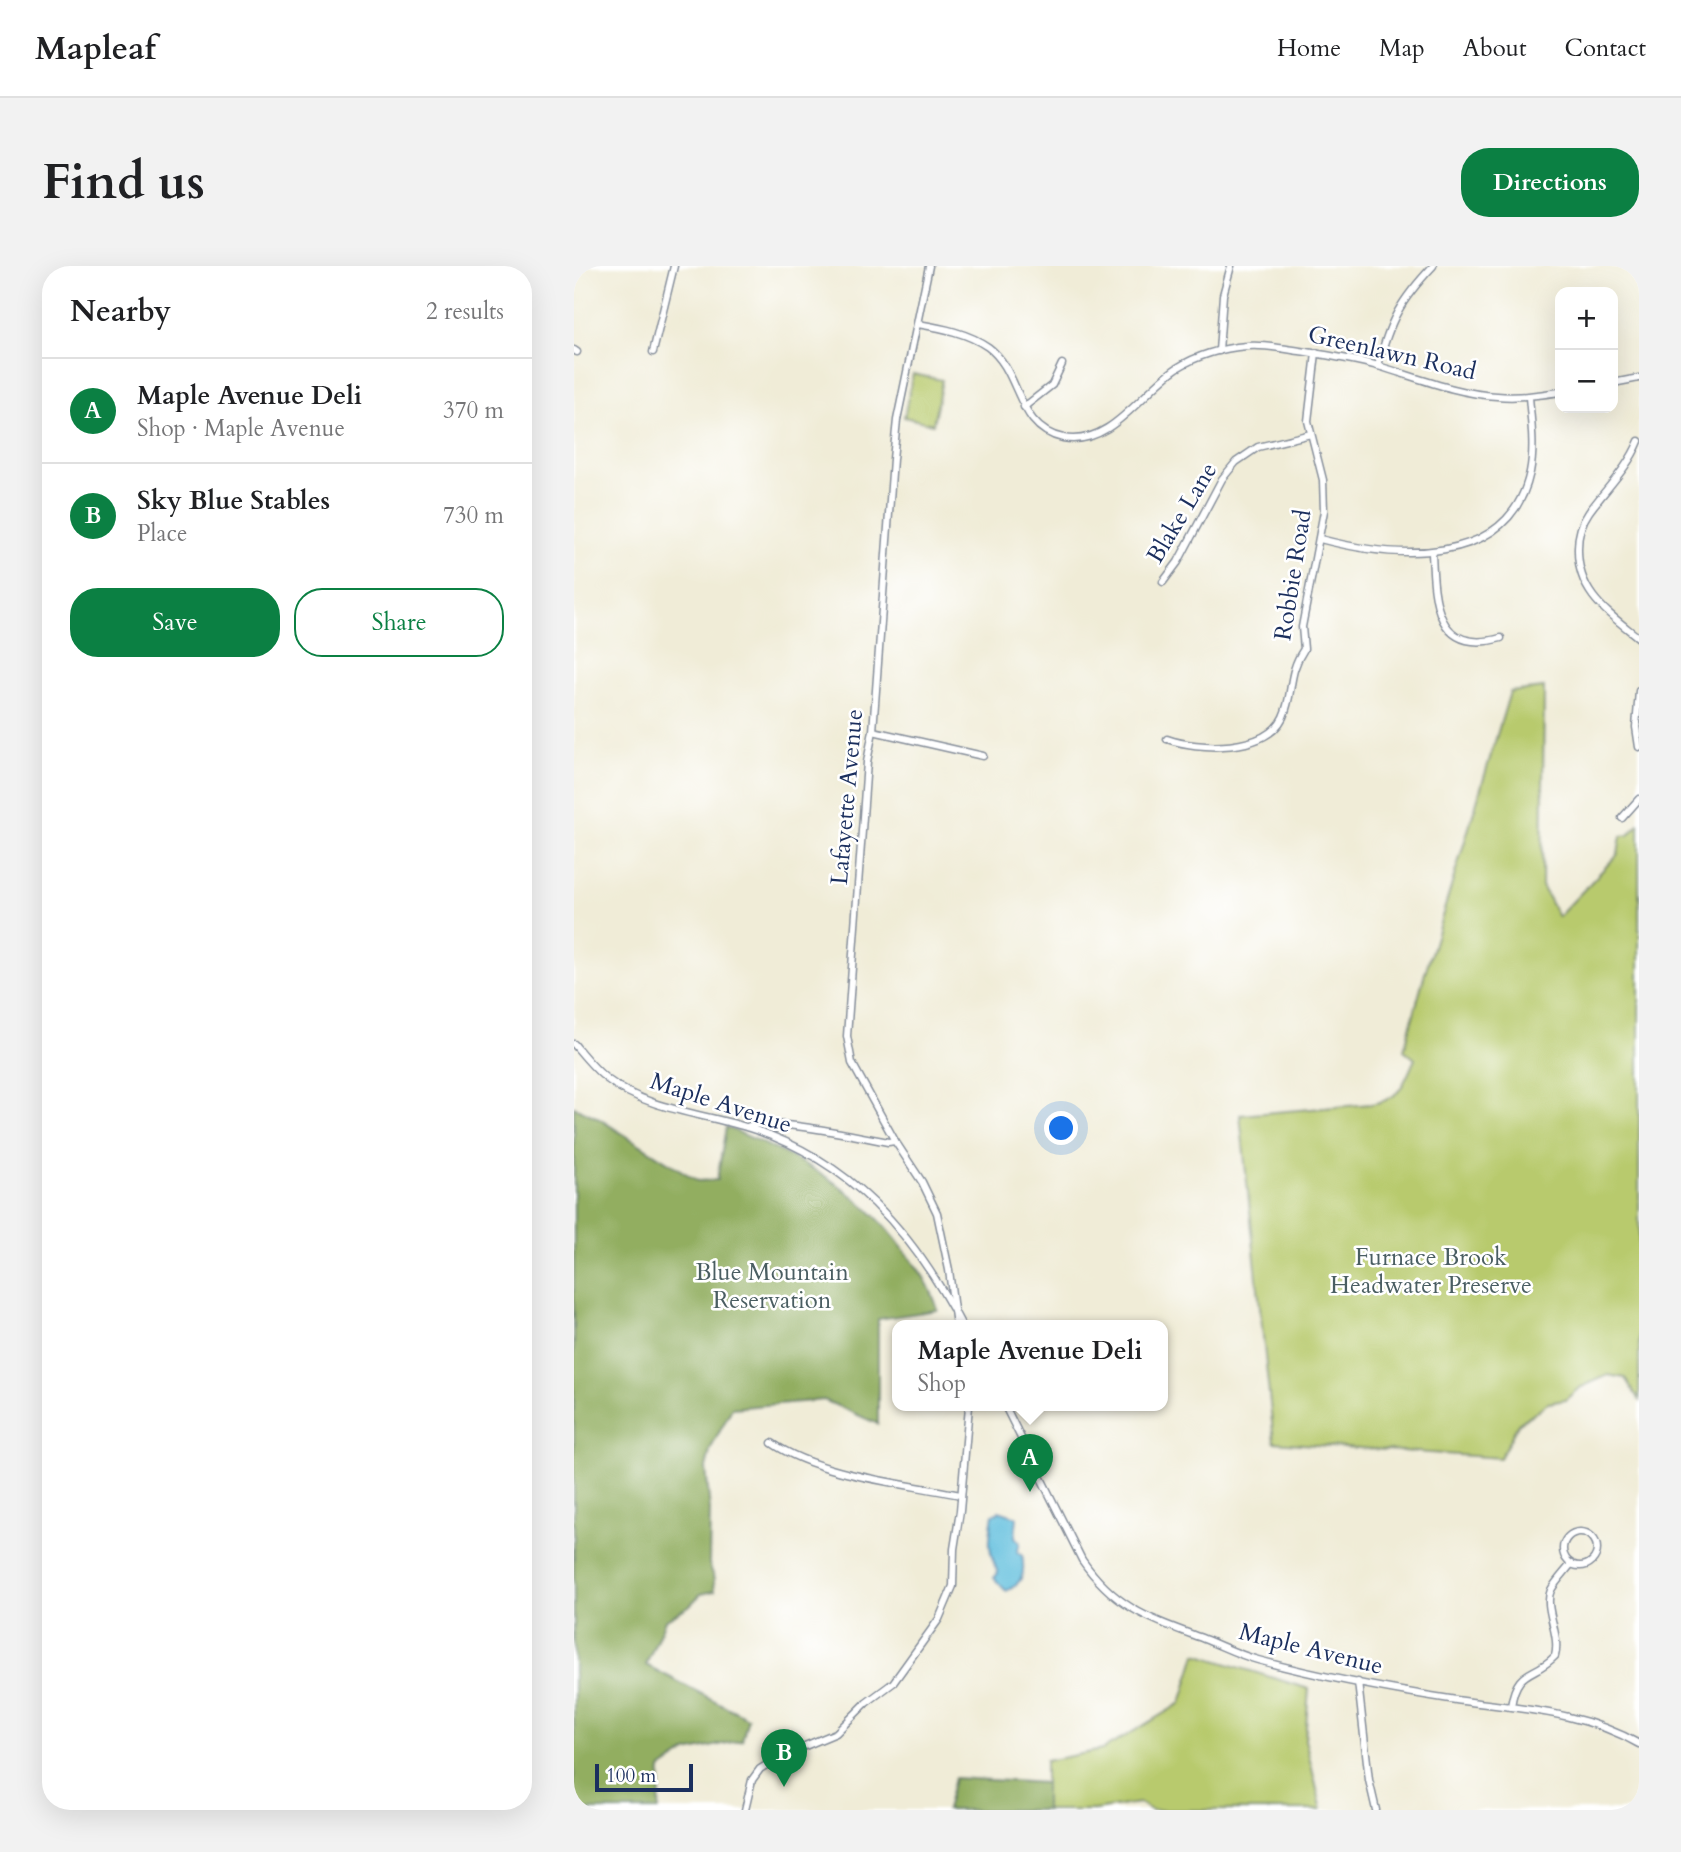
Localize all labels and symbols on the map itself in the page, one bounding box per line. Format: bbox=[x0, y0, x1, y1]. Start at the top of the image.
street label: Greenlawn Road bbox=[1305, 318, 1480, 388]
street label: Blake Lane bbox=[1139, 456, 1225, 570]
street label: Robbie Road bbox=[1266, 507, 1320, 643]
street label: Lafayette Avenue bbox=[823, 708, 871, 886]
street label: Maple Avenue bbox=[646, 1065, 796, 1141]
your location bbox=[1044, 1111, 1078, 1145]
park label: Furnace Brook Headwater Preserve bbox=[1330, 1241, 1532, 1302]
park label: Blue Mountain Reservation bbox=[695, 1256, 849, 1317]
pin: A bbox=[1007, 1434, 1053, 1492]
street label: Maple Avenue bbox=[1236, 1615, 1386, 1683]
pin: B bbox=[761, 1729, 807, 1787]
scale bar bbox=[595, 1761, 693, 1793]

